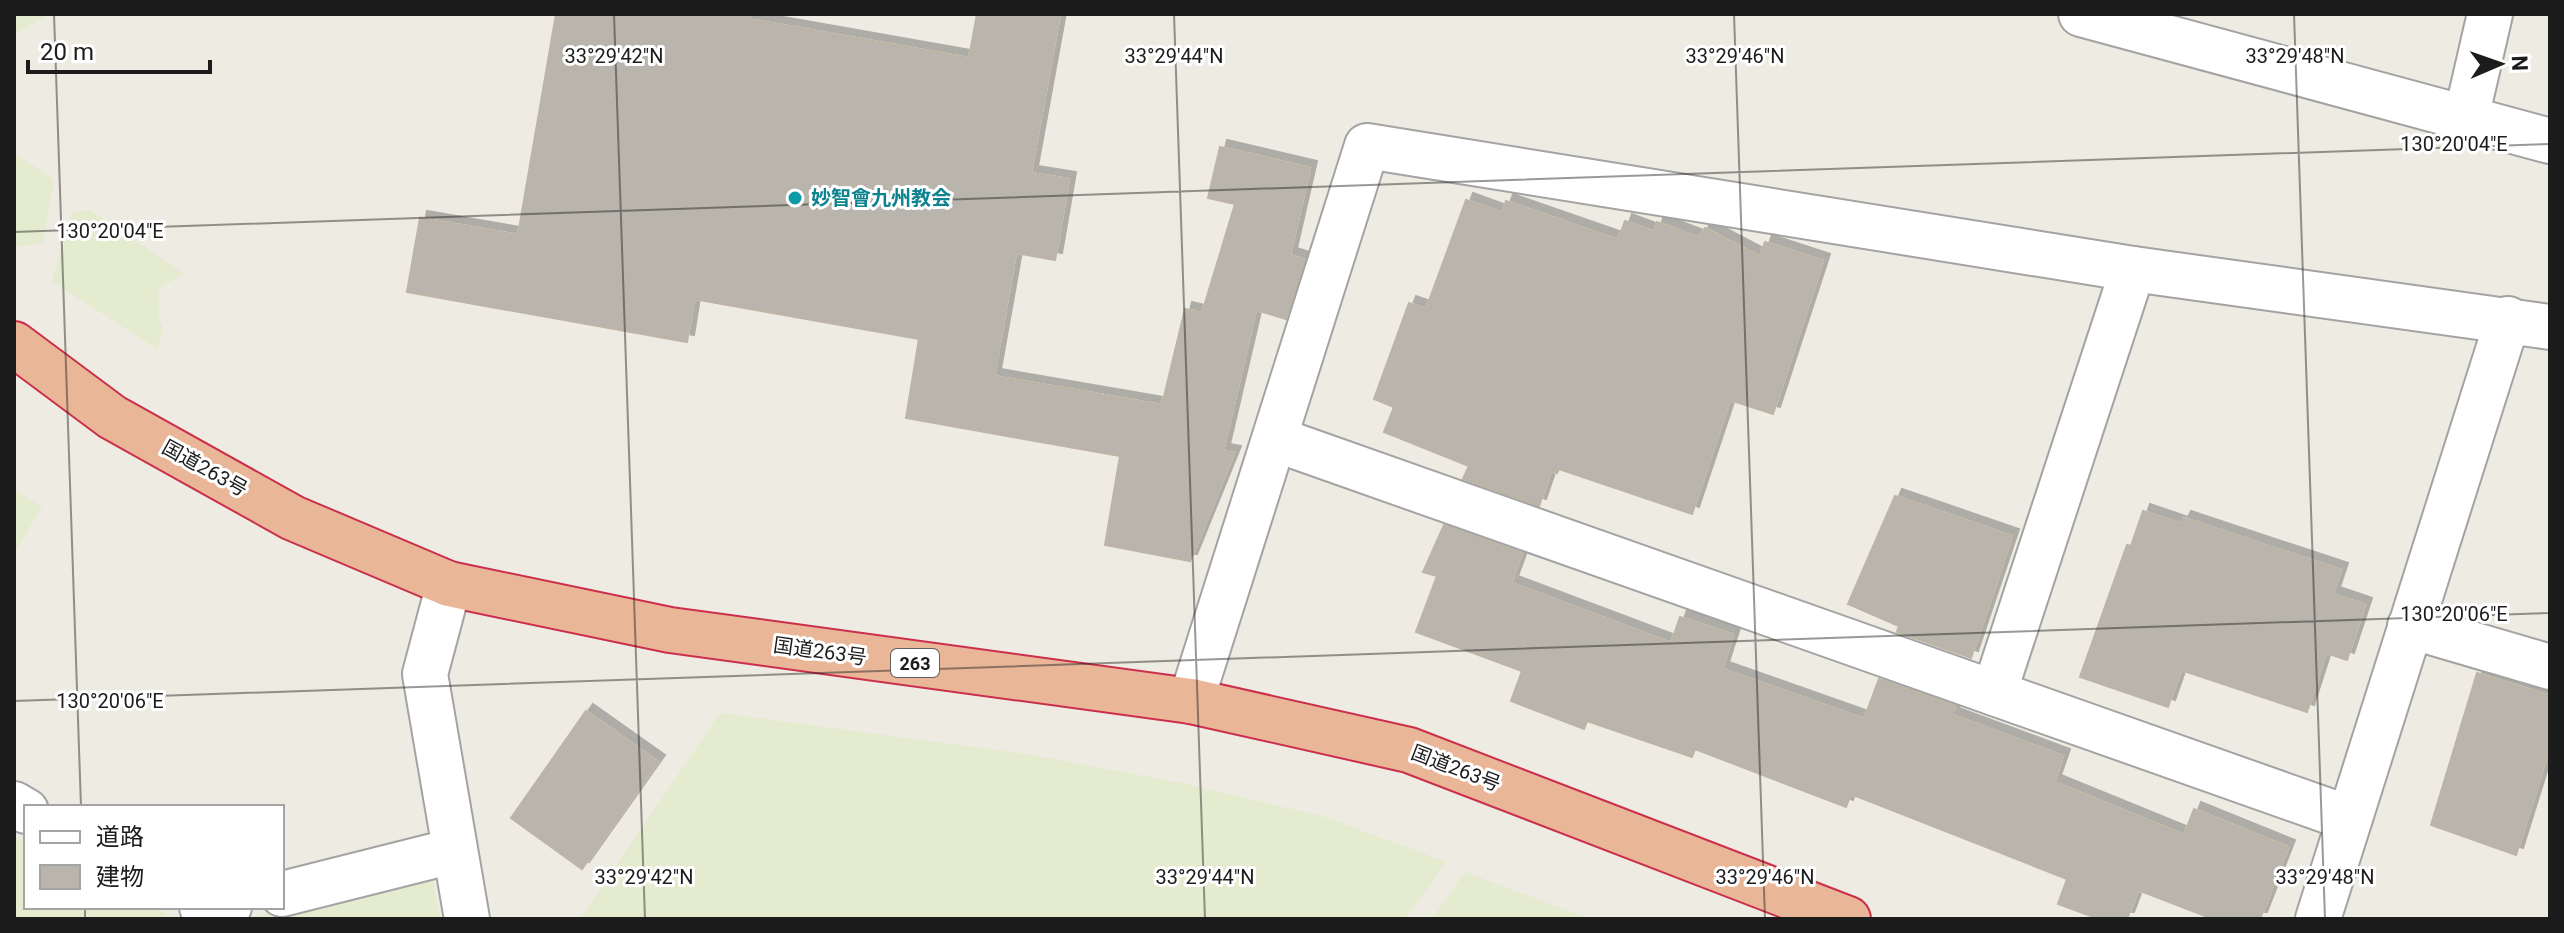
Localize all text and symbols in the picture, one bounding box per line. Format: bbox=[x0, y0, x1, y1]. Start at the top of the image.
scale bar bbox=[28, 24, 210, 74]
north arrow bbox=[2460, 24, 2540, 104]
text: 20 m bbox=[40, 38, 94, 66]
text: 33°29'42"N bbox=[564, 44, 664, 68]
text: 33°29'44"N bbox=[1124, 44, 1224, 68]
text: 33°29'46"N bbox=[1685, 44, 1785, 68]
text: 33°29'48"N bbox=[2245, 44, 2345, 68]
text: N bbox=[2507, 55, 2532, 72]
text: 130°20'04"E bbox=[2400, 132, 2508, 156]
place label: 妙智會九州教会 bbox=[811, 186, 951, 210]
marker: 妙智會九州教会 bbox=[786, 189, 804, 207]
text: 130°20'04"E bbox=[56, 219, 164, 243]
street label: 国道263号 bbox=[158, 435, 252, 501]
text: 130°20'06"E bbox=[2400, 602, 2508, 626]
street label: 国道263号 bbox=[772, 633, 868, 669]
road number: 263 bbox=[891, 649, 939, 677]
text: 130°20'06"E bbox=[56, 689, 164, 713]
street label: 国道263号 bbox=[1408, 740, 1504, 796]
legend bbox=[24, 805, 284, 909]
text: 道路 bbox=[96, 823, 144, 851]
text: 建物 bbox=[96, 863, 144, 891]
text: 33°29'42"N bbox=[594, 865, 694, 889]
text: 33°29'44"N bbox=[1155, 865, 1255, 889]
text: 33°29'46"N bbox=[1715, 865, 1815, 889]
text: 33°29'48"N bbox=[2275, 865, 2375, 889]

